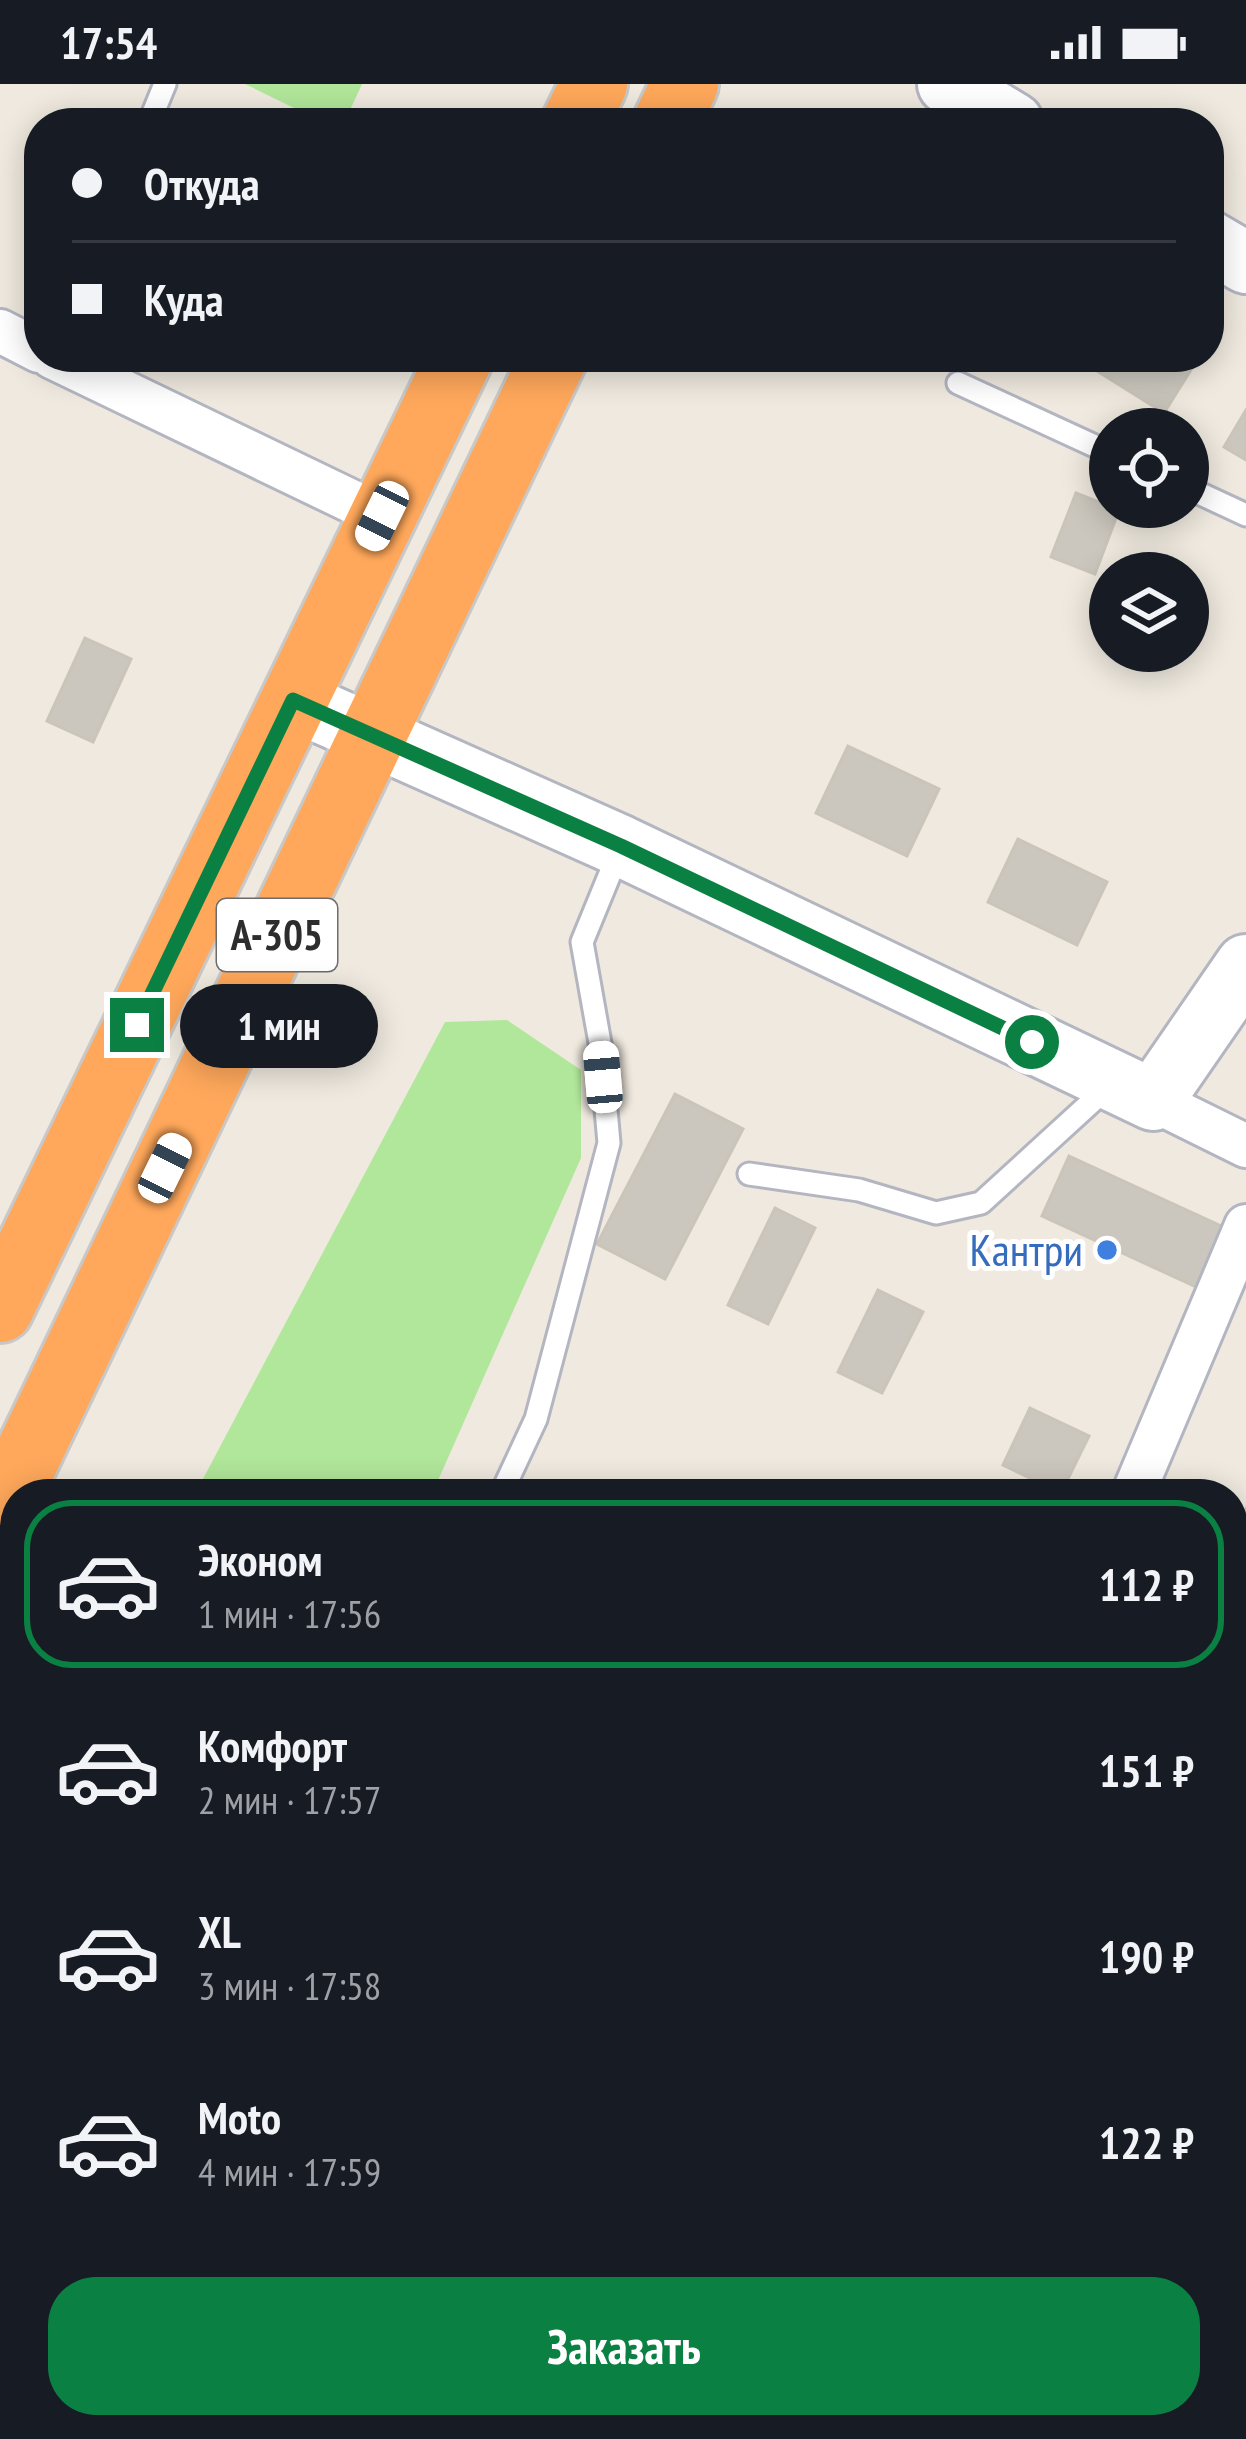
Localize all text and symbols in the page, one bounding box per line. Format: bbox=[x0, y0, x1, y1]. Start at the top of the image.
text: 17:54 bbox=[60, 13, 157, 71]
text: Откуда bbox=[144, 154, 260, 212]
text: Куда bbox=[144, 270, 223, 328]
map controls bbox=[1089, 408, 1209, 672]
button: locate bbox=[1089, 408, 1209, 528]
car bbox=[350, 476, 414, 556]
button: layers bbox=[1089, 552, 1209, 672]
road number: А-305 bbox=[217, 899, 337, 971]
callout: 1 мин bbox=[179, 983, 377, 1067]
route end bbox=[110, 998, 164, 1052]
text: 1 мин bbox=[237, 1000, 321, 1051]
route start bbox=[1005, 1015, 1059, 1069]
car bbox=[582, 1040, 624, 1114]
car bbox=[133, 1128, 197, 1208]
place label: Кантри bbox=[970, 1220, 1083, 1278]
marker: Кантри bbox=[1094, 1237, 1120, 1263]
icon: car bbox=[54, 1530, 162, 1638]
text: Эконом bbox=[198, 1530, 322, 1588]
text: 112 ₽ bbox=[1099, 1555, 1194, 1613]
text: 1 мин · 17:56 bbox=[198, 1588, 381, 1639]
icon: car bbox=[54, 1716, 162, 1824]
text: Комфорт bbox=[198, 1716, 347, 1774]
text: 151 ₽ bbox=[1099, 1741, 1194, 1799]
text: 2 мин · 17:57 bbox=[198, 1774, 381, 1825]
icon: car bbox=[54, 1902, 162, 2010]
text: XL bbox=[198, 1902, 241, 1960]
text: 190 ₽ bbox=[1099, 1927, 1194, 1985]
text: 3 мин · 17:58 bbox=[198, 1960, 381, 2011]
icon: car bbox=[54, 2088, 162, 2196]
text: Moto bbox=[198, 2088, 281, 2146]
text: 122 ₽ bbox=[1099, 2113, 1194, 2171]
text: 4 мин · 17:59 bbox=[198, 2146, 381, 2197]
button: Заказать bbox=[48, 2277, 1200, 2415]

